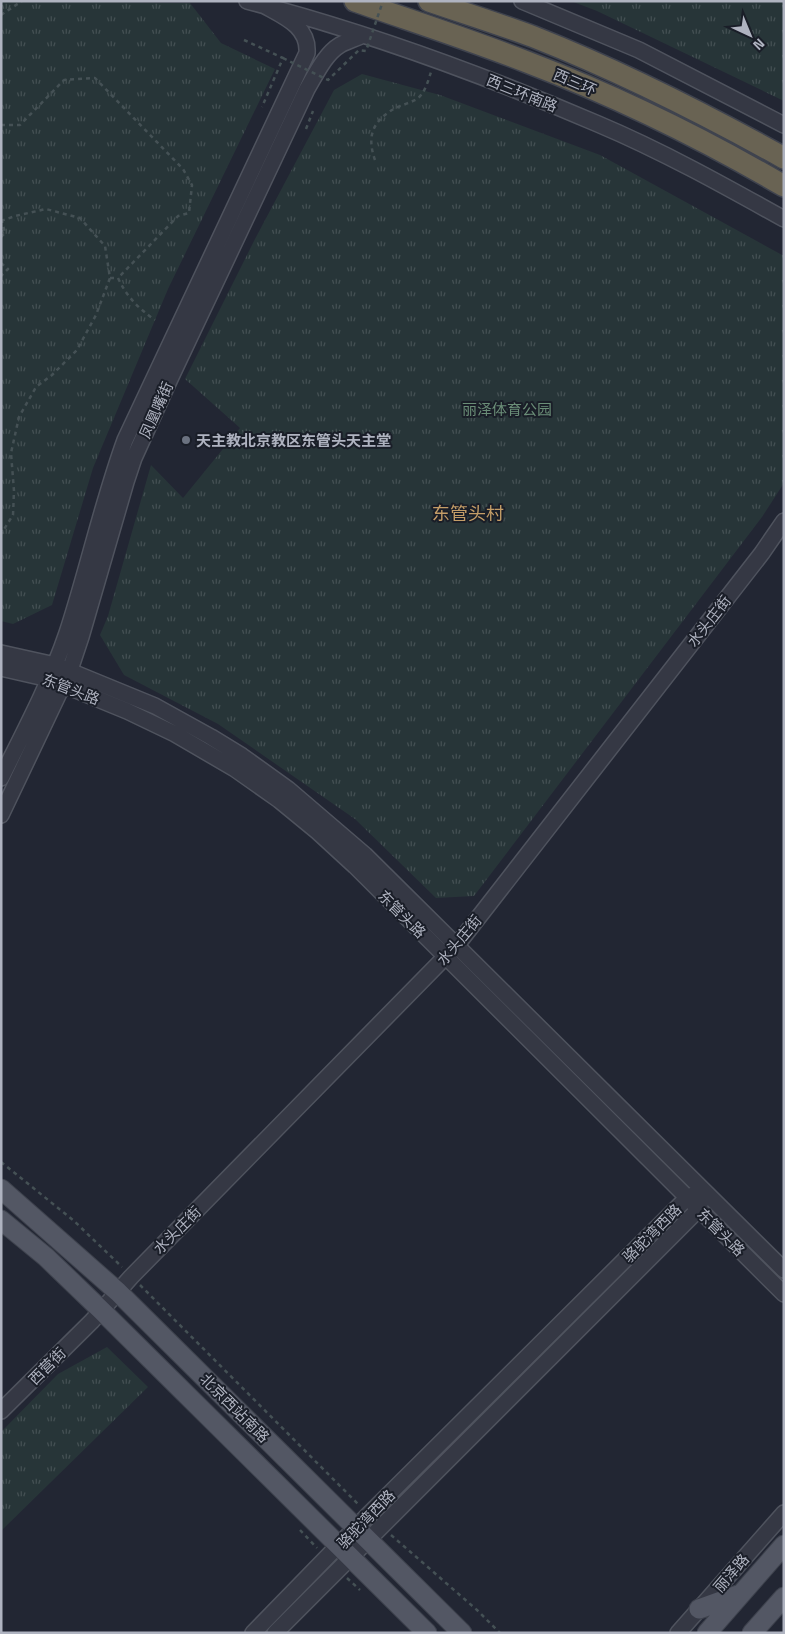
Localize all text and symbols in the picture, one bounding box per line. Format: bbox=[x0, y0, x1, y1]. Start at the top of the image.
north arrow bbox=[725, 10, 775, 60]
text: N bbox=[749, 34, 770, 56]
street label: 西三环 bbox=[550, 63, 600, 101]
street label: 西三环南路 bbox=[483, 68, 561, 118]
street label: 凤凰嘴街 bbox=[133, 378, 179, 442]
park label: 丽泽体育公园 bbox=[462, 398, 552, 421]
place label: 天主教北京教区东管头天主堂 bbox=[196, 429, 391, 452]
marker: 天主教北京教区东管头天主堂 bbox=[180, 434, 192, 446]
district label: 东管头村 bbox=[432, 500, 504, 527]
street label: 水头庄街 bbox=[681, 590, 737, 652]
street label: 东管头路 bbox=[39, 668, 103, 710]
street label: 东管头路 bbox=[373, 885, 431, 943]
street label: 水头庄街 bbox=[431, 910, 487, 970]
street label: 骆驼湾西路 bbox=[617, 1198, 687, 1268]
street label: 水头庄街 bbox=[148, 1201, 206, 1259]
street label: 东管头路 bbox=[692, 1203, 750, 1261]
street label: 西营街 bbox=[23, 1342, 71, 1390]
street label: 北京西站南路 bbox=[195, 1368, 275, 1448]
street label: 骆驼湾西路 bbox=[332, 1484, 400, 1554]
street label: 丽泽路 bbox=[708, 1548, 754, 1598]

